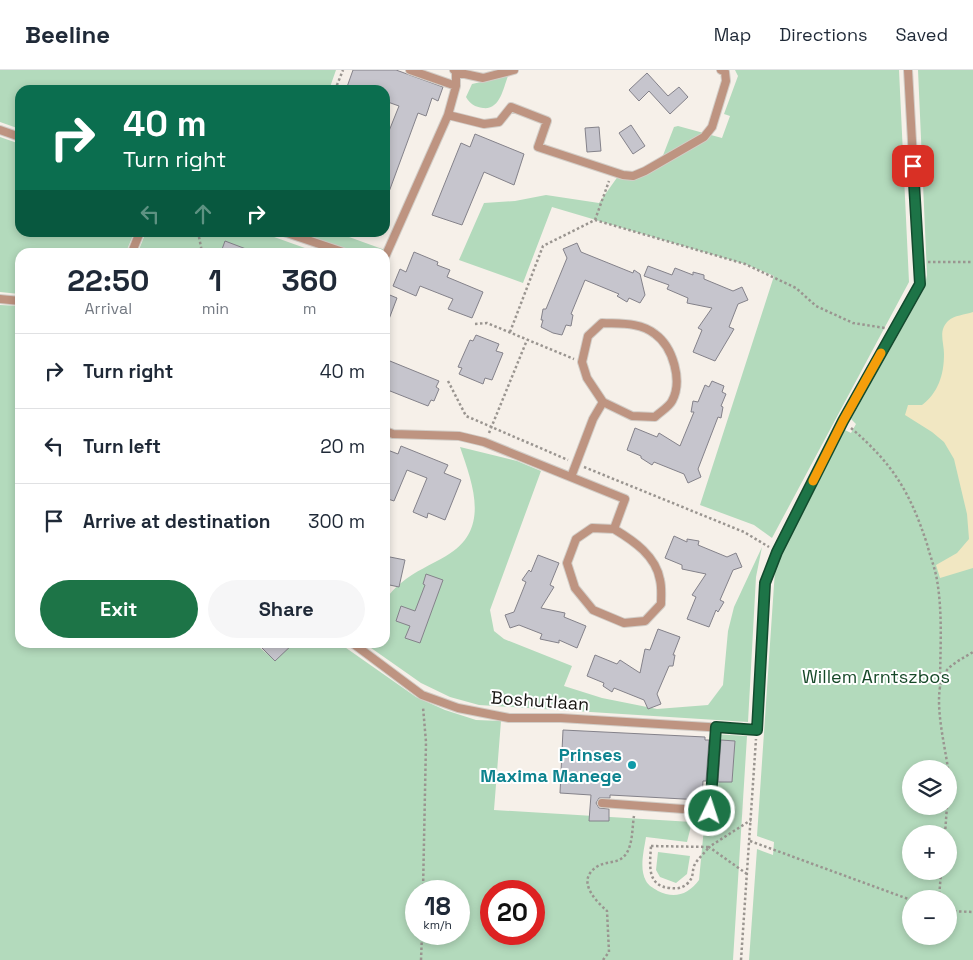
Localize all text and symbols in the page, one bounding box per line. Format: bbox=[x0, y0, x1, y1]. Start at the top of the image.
text: Beeline bbox=[25, 19, 110, 50]
text: Map bbox=[714, 23, 751, 46]
text: Directions bbox=[779, 23, 868, 46]
text: Saved bbox=[896, 23, 948, 46]
text: 40 m bbox=[123, 102, 207, 146]
icon: right bbox=[40, 105, 105, 170]
text: Turn right bbox=[123, 145, 226, 173]
pin bbox=[892, 145, 934, 187]
icon: arrive bbox=[899, 152, 927, 180]
icon: left bbox=[136, 200, 164, 228]
icon: ahead bbox=[189, 200, 217, 228]
icon: right bbox=[242, 200, 270, 228]
text: 22:50 bbox=[67, 261, 149, 300]
text: 1 bbox=[209, 261, 222, 300]
text: 360 bbox=[281, 261, 338, 300]
text: Arrival bbox=[85, 298, 132, 319]
text: min bbox=[202, 298, 229, 319]
text: m bbox=[303, 298, 316, 319]
icon: right bbox=[40, 357, 68, 385]
text: Turn right bbox=[83, 359, 173, 384]
text: 40 m bbox=[320, 359, 365, 384]
icon: left bbox=[40, 432, 68, 460]
text: Turn left bbox=[83, 434, 161, 459]
text: 20 m bbox=[320, 434, 365, 459]
icon: arrive bbox=[40, 507, 68, 535]
text: Arrive at destination bbox=[83, 509, 271, 534]
text: 300 m bbox=[308, 509, 365, 534]
button: Exit bbox=[40, 580, 198, 638]
button: Share bbox=[208, 580, 365, 638]
park label: Willem Arntszbos bbox=[802, 665, 950, 688]
street label: Boshutlaan bbox=[490, 686, 590, 715]
place label: Prinses Maxima Manege bbox=[480, 743, 622, 787]
marker: Prinses Maxima Manege bbox=[626, 759, 638, 771]
map controls bbox=[902, 760, 957, 945]
button: layers bbox=[902, 760, 957, 815]
position arrow bbox=[683, 784, 735, 836]
button: + bbox=[902, 825, 957, 880]
speed limit sign: 20 bbox=[480, 880, 545, 945]
text: 18 bbox=[424, 890, 451, 922]
button: − bbox=[902, 890, 957, 945]
text: km/h bbox=[423, 917, 452, 933]

